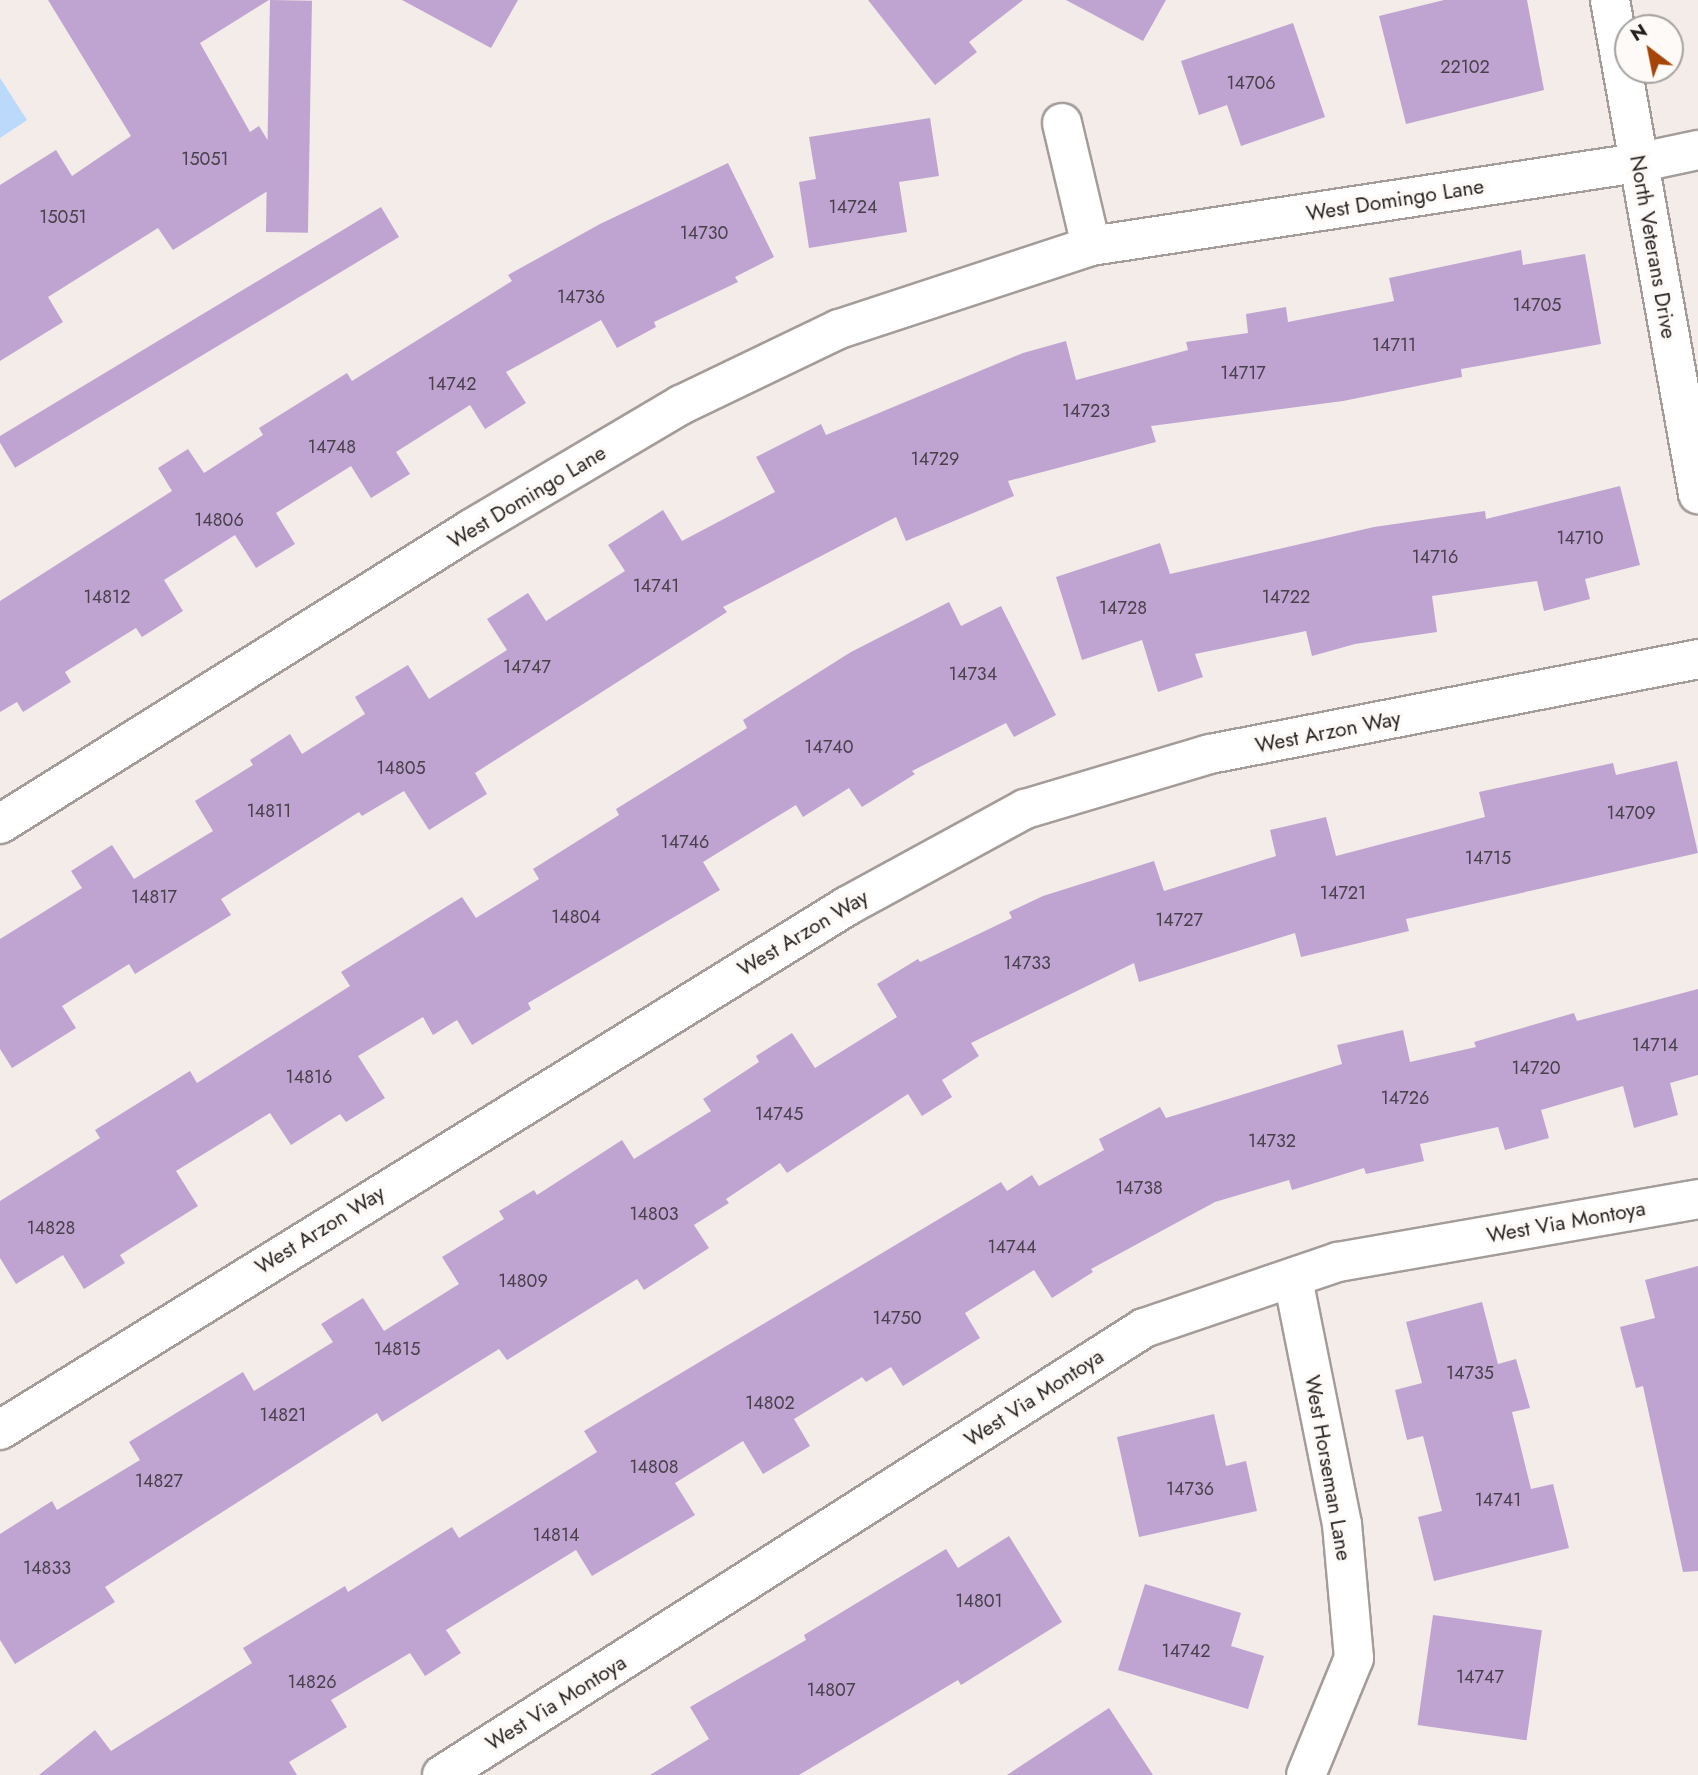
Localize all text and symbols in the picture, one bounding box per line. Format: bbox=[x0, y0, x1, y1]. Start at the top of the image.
north arrow bbox=[1614, 14, 1684, 84]
text: N bbox=[1625, 17, 1652, 48]
house number: 22102 bbox=[1440, 56, 1490, 78]
house number: 14706 bbox=[1226, 72, 1276, 94]
house number: 15051 bbox=[181, 148, 229, 170]
street label: North Veterans Drive bbox=[1624, 153, 1682, 341]
street label: West Domingo Lane bbox=[1304, 174, 1486, 226]
house number: 14724 bbox=[829, 196, 877, 218]
house number: 15051 bbox=[39, 206, 87, 228]
house number: 14730 bbox=[680, 222, 728, 244]
house number: 14736 bbox=[557, 286, 605, 308]
house number: 14705 bbox=[1513, 294, 1561, 316]
house number: 14711 bbox=[1372, 334, 1416, 356]
house number: 14717 bbox=[1220, 362, 1266, 384]
house number: 14742 bbox=[428, 373, 476, 395]
house number: 14723 bbox=[1062, 400, 1110, 422]
house number: 14748 bbox=[308, 436, 356, 458]
street label: West Domingo Lane bbox=[444, 440, 610, 554]
house number: 14729 bbox=[911, 448, 959, 470]
house number: 14806 bbox=[194, 509, 244, 531]
house number: 14710 bbox=[1557, 527, 1603, 549]
house number: 14716 bbox=[1412, 546, 1458, 568]
house number: 14741 bbox=[633, 575, 679, 597]
house number: 14812 bbox=[84, 586, 130, 608]
house number: 14722 bbox=[1262, 586, 1310, 608]
house number: 14728 bbox=[1099, 597, 1147, 619]
house number: 14747 bbox=[503, 656, 551, 678]
house number: 14734 bbox=[949, 663, 997, 685]
street label: West Arzon Way bbox=[1253, 706, 1403, 758]
house number: 14740 bbox=[804, 736, 854, 758]
house number: 14805 bbox=[376, 757, 426, 779]
house number: 14811 bbox=[247, 800, 291, 822]
house number: 14709 bbox=[1606, 802, 1656, 824]
house number: 14746 bbox=[661, 831, 709, 853]
house number: 14715 bbox=[1465, 847, 1511, 869]
house number: 14721 bbox=[1320, 882, 1366, 904]
street label: West Arzon Way bbox=[733, 884, 873, 982]
house number: 14817 bbox=[131, 886, 177, 908]
house number: 14804 bbox=[551, 906, 601, 928]
house number: 14727 bbox=[1155, 909, 1203, 931]
house number: 14733 bbox=[1003, 952, 1051, 974]
house number: 14714 bbox=[1632, 1034, 1678, 1056]
house number: 14720 bbox=[1511, 1057, 1561, 1079]
house number: 14816 bbox=[286, 1066, 332, 1088]
house number: 14726 bbox=[1381, 1087, 1429, 1109]
house number: 14745 bbox=[755, 1103, 803, 1125]
house number: 14732 bbox=[1248, 1130, 1296, 1152]
house number: 14738 bbox=[1115, 1177, 1163, 1199]
street label: West Arzon Way bbox=[251, 1180, 389, 1280]
street label: West Via Montoya bbox=[1485, 1196, 1647, 1248]
house number: 14803 bbox=[629, 1203, 679, 1225]
house number: 14828 bbox=[27, 1217, 75, 1239]
house number: 14744 bbox=[987, 1236, 1037, 1258]
house number: 14809 bbox=[498, 1270, 548, 1292]
house number: 14750 bbox=[873, 1307, 921, 1329]
house number: 14815 bbox=[374, 1338, 420, 1360]
street label: West Via Montoya bbox=[960, 1344, 1108, 1452]
house number: 14735 bbox=[1446, 1362, 1494, 1384]
street label: West Horseman Lane bbox=[1299, 1373, 1357, 1563]
house number: 14802 bbox=[745, 1392, 795, 1414]
house number: 14821 bbox=[260, 1404, 306, 1426]
house number: 14808 bbox=[629, 1456, 679, 1478]
house number: 14827 bbox=[135, 1470, 183, 1492]
house number: 14736 bbox=[1166, 1478, 1214, 1500]
house number: 14741 bbox=[1475, 1489, 1521, 1511]
house number: 14814 bbox=[532, 1524, 580, 1546]
house number: 14833 bbox=[23, 1557, 71, 1579]
house number: 14801 bbox=[955, 1590, 1003, 1612]
house number: 14742 bbox=[1162, 1640, 1210, 1662]
street label: West Via Montoya bbox=[481, 1650, 631, 1756]
house number: 14747 bbox=[1456, 1666, 1504, 1688]
house number: 14826 bbox=[287, 1671, 337, 1693]
house number: 14807 bbox=[807, 1679, 855, 1701]

